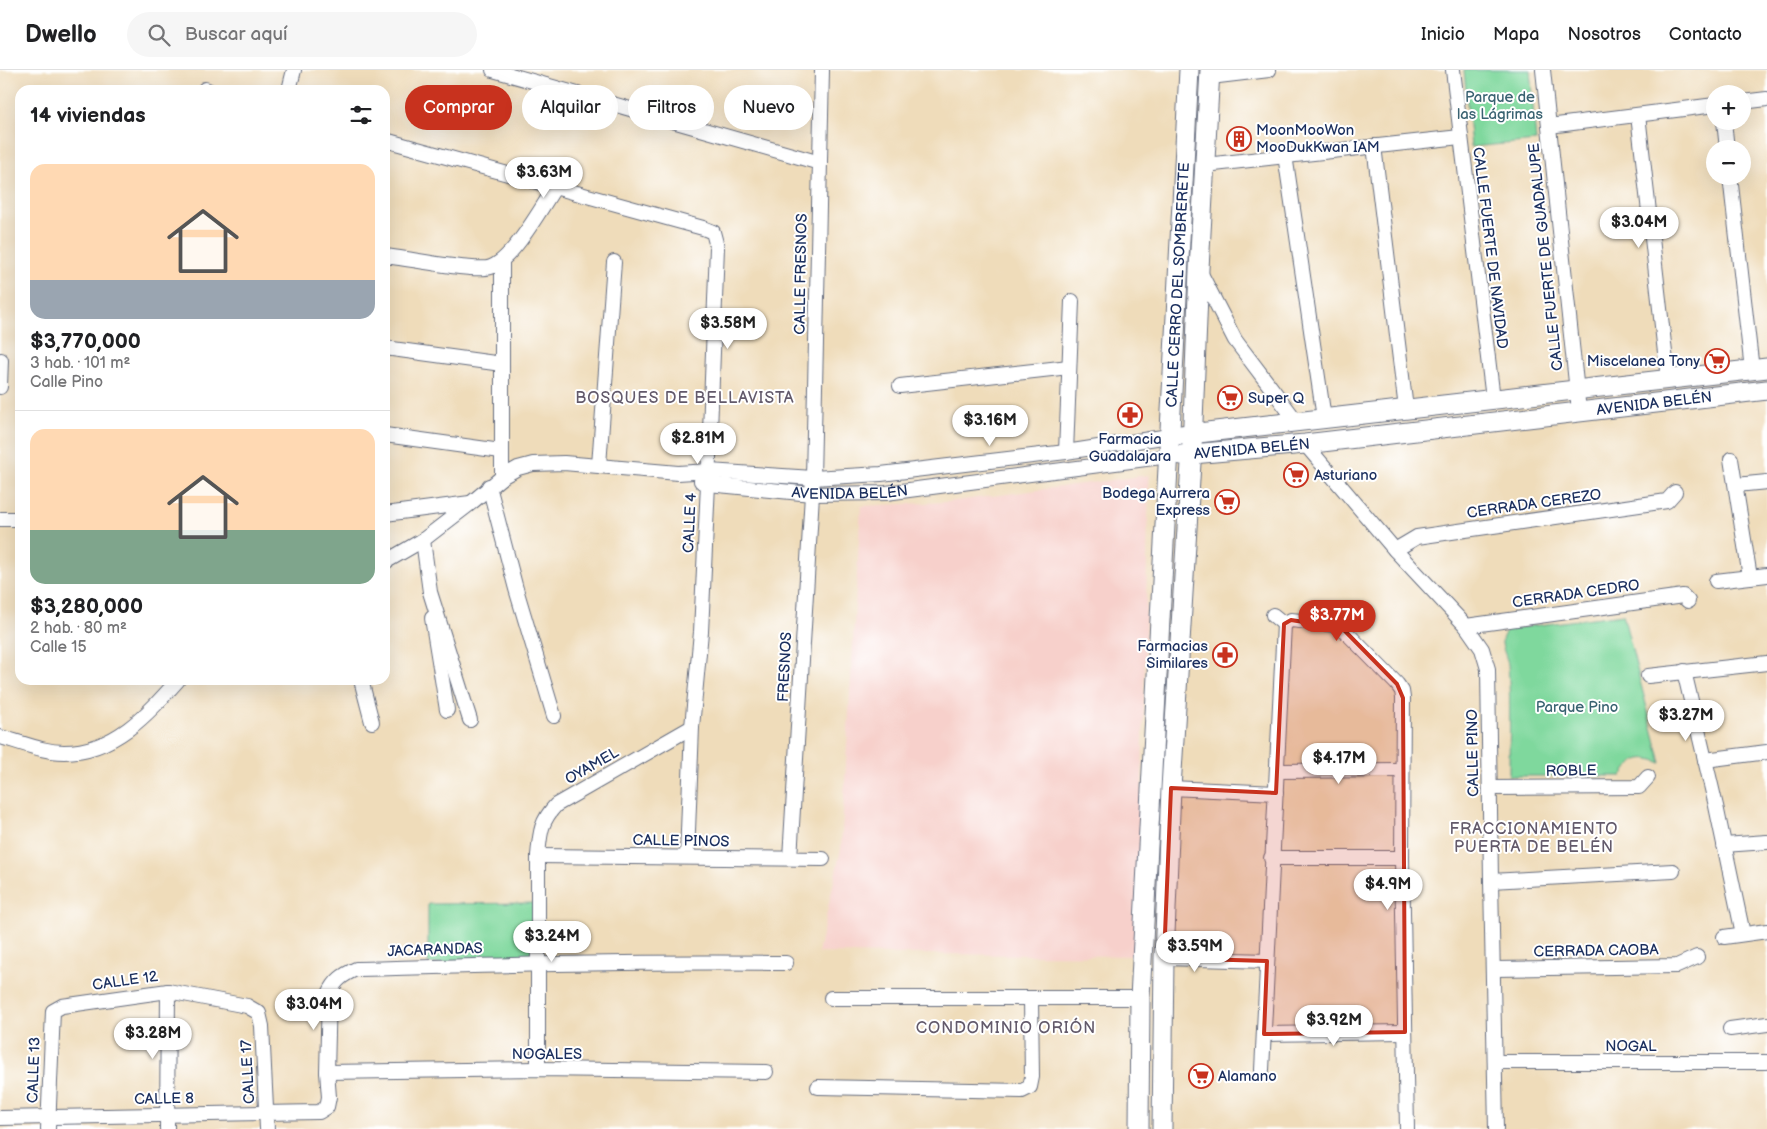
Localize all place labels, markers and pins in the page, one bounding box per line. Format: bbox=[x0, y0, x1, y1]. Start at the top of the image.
place label: MoonMooWon MooDukKwan IAM bbox=[1256, 121, 1380, 157]
building icon: MoonMooWon MooDukKwan IAM bbox=[1226, 126, 1252, 152]
pin: $3.63M bbox=[503, 156, 585, 199]
pin: $3.04M bbox=[1598, 206, 1680, 249]
pin: $3.58M bbox=[687, 308, 769, 350]
supermarket icon: Miscelanea Tony bbox=[1704, 348, 1730, 374]
place label: Miscelanea Tony bbox=[1587, 352, 1700, 371]
supermarket icon: Super Q bbox=[1217, 385, 1243, 411]
place label: Super Q bbox=[1248, 389, 1304, 408]
pharmacy icon: Farmacia Guadalajara bbox=[1117, 402, 1143, 428]
pin: $3.16M bbox=[949, 404, 1031, 447]
pin: $2.81M bbox=[657, 422, 739, 465]
place label: Farmacia Guadalajara bbox=[1089, 430, 1171, 466]
supermarket icon: Asturiano bbox=[1283, 462, 1309, 488]
place label: Asturiano bbox=[1314, 466, 1377, 485]
place label: Bodega Aurrera Express bbox=[1102, 484, 1211, 520]
supermarket icon: Bodega Aurrera Express bbox=[1214, 489, 1240, 515]
pin: $3.77M bbox=[1296, 600, 1378, 642]
place label: Farmacias Similares bbox=[1137, 637, 1209, 673]
pharmacy icon: Farmacias Similares bbox=[1212, 642, 1238, 668]
pin: $3.27M bbox=[1645, 700, 1727, 742]
pin: $4.17M bbox=[1298, 742, 1380, 785]
pin: $4.9M bbox=[1353, 868, 1423, 911]
pin: $3.24M bbox=[511, 920, 593, 963]
pin: $3.59M bbox=[1154, 930, 1236, 973]
pin: $3.04M bbox=[273, 988, 355, 1031]
pin: $3.92M bbox=[1293, 1004, 1375, 1047]
pin: $3.28M bbox=[112, 1018, 194, 1060]
supermarket icon: Alamano bbox=[1188, 1063, 1214, 1089]
place label: Alamano bbox=[1218, 1067, 1277, 1086]

